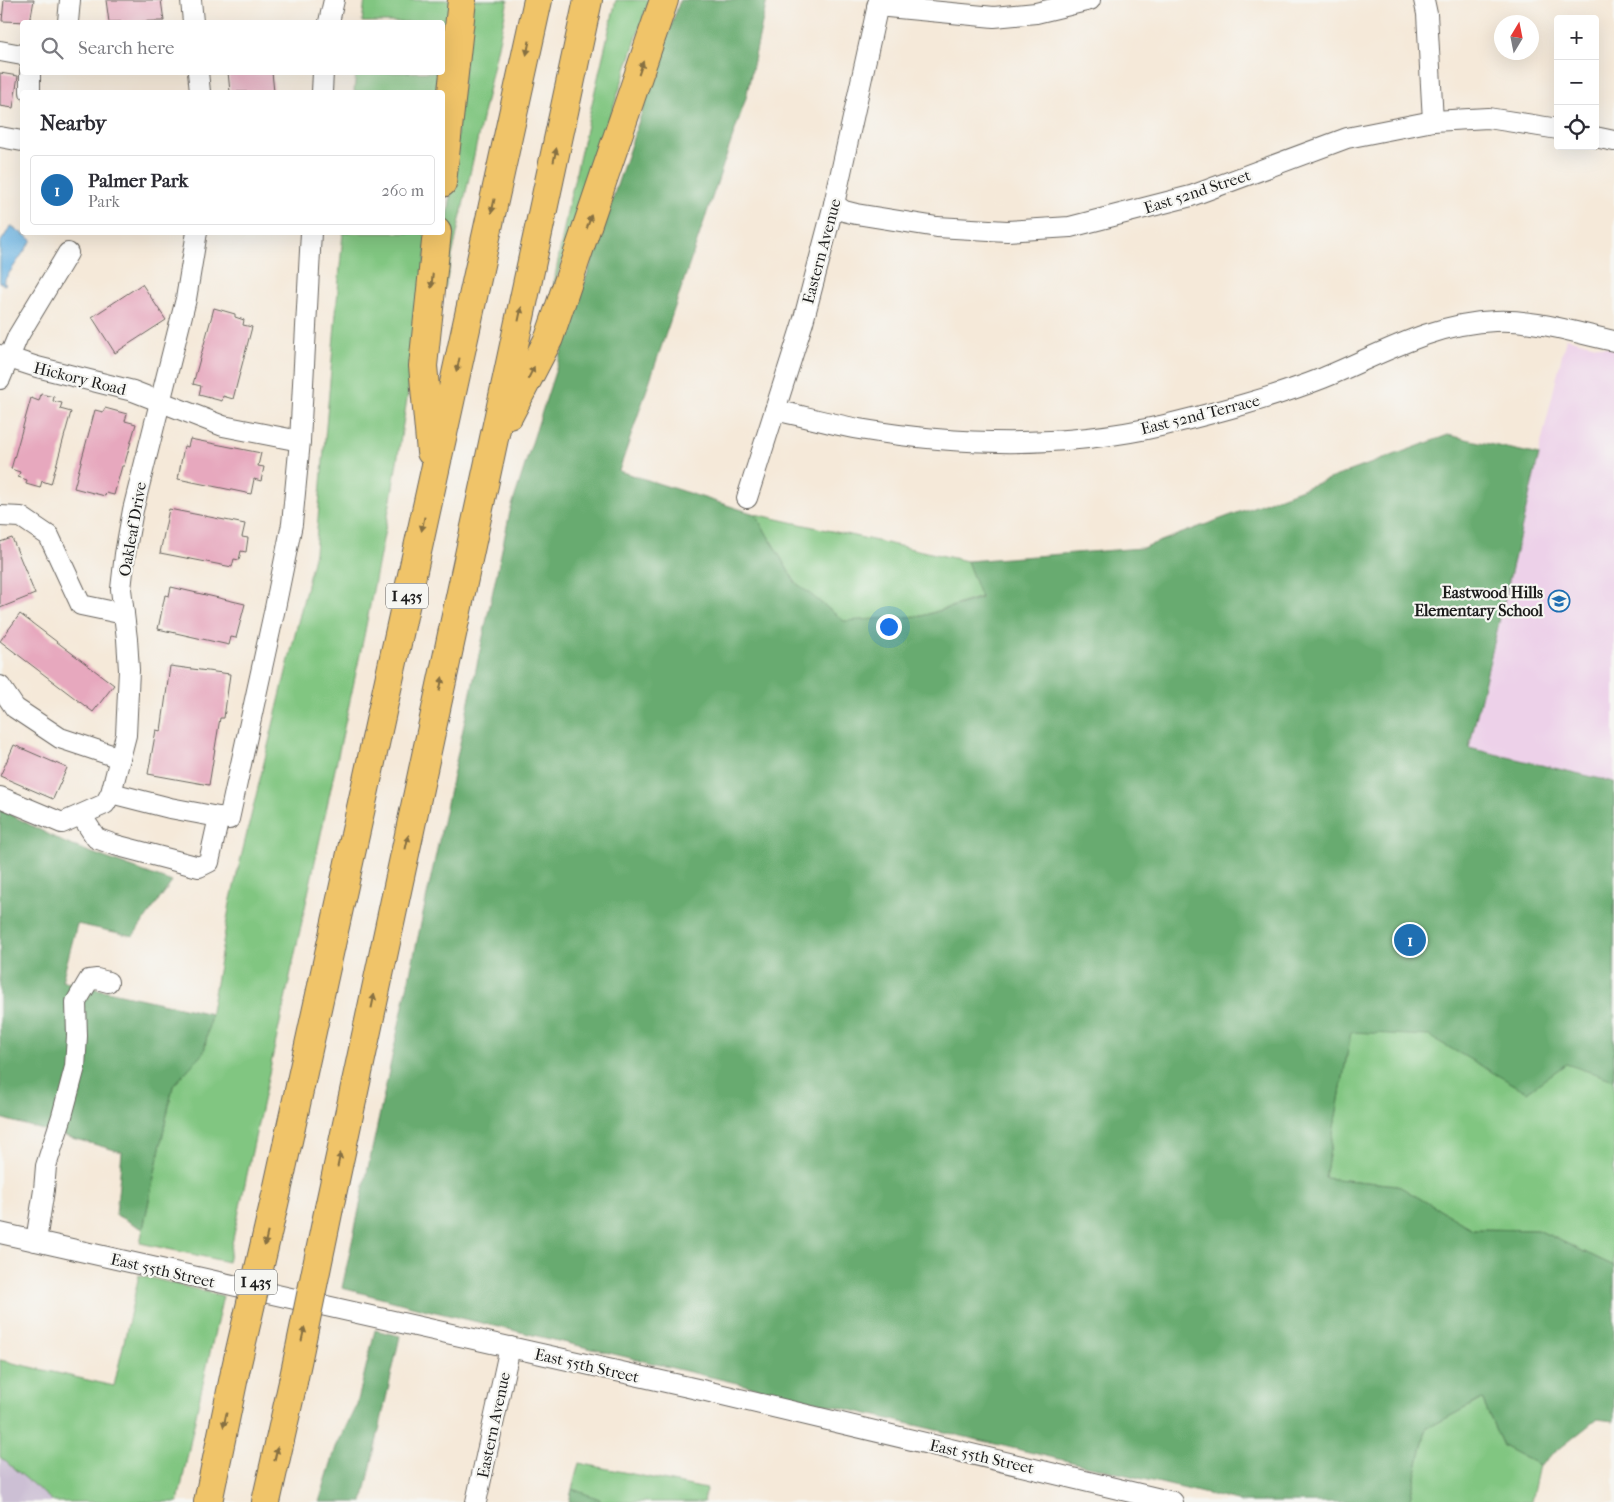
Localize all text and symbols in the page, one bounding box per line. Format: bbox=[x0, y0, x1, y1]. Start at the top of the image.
north arrow bbox=[1494, 15, 1539, 60]
map controls bbox=[1554, 15, 1599, 150]
button: + bbox=[1554, 15, 1599, 60]
search box bbox=[20, 20, 445, 75]
icon: search bbox=[38, 34, 66, 62]
text: Search here bbox=[78, 37, 174, 59]
one-way arrow bbox=[523, 40, 531, 56]
one-way arrow bbox=[637, 60, 645, 75]
button: − bbox=[1554, 60, 1599, 105]
button: locate bbox=[1554, 105, 1599, 150]
text: Nearby bbox=[40, 111, 106, 135]
one-way arrow bbox=[551, 147, 559, 163]
street label: East 52nd Street bbox=[1141, 165, 1253, 218]
text: Palmer Park bbox=[88, 170, 188, 192]
text: 1 bbox=[54, 181, 60, 200]
text: 260 m bbox=[382, 181, 424, 200]
text: Park bbox=[88, 192, 120, 211]
street label: Eastern Avenue bbox=[798, 196, 845, 306]
one-way arrow bbox=[489, 199, 497, 214]
one-way arrow bbox=[585, 214, 593, 229]
one-way arrow bbox=[428, 273, 436, 289]
one-way arrow bbox=[517, 306, 525, 322]
street label: Hickory Road bbox=[32, 358, 128, 399]
one-way arrow bbox=[454, 358, 462, 373]
one-way arrow bbox=[526, 366, 535, 380]
street label: East 52nd Terrace bbox=[1139, 390, 1262, 438]
street label: Oakleaf Drive bbox=[115, 480, 150, 578]
one-way arrow bbox=[419, 516, 427, 531]
place label: Eastwood Hills Elementary School bbox=[1414, 583, 1544, 621]
road number: I 435 bbox=[386, 584, 428, 608]
school or university icon: Eastwood Hills Elementary School bbox=[1547, 589, 1571, 613]
your location bbox=[876, 614, 902, 640]
one-way arrow bbox=[437, 676, 445, 691]
one-way arrow bbox=[403, 835, 411, 850]
pin: 1 bbox=[1394, 921, 1426, 959]
one-way arrow bbox=[369, 994, 377, 1009]
one-way arrow bbox=[335, 1153, 343, 1168]
one-way arrow bbox=[262, 1231, 270, 1246]
street label: East 55th Street bbox=[109, 1249, 217, 1292]
road number: I 435 bbox=[235, 1270, 277, 1294]
one-way arrow bbox=[299, 1326, 307, 1342]
street label: East 55th Street bbox=[533, 1344, 641, 1387]
street label: Eastern Avenue bbox=[473, 1370, 514, 1480]
one-way arrow bbox=[221, 1412, 229, 1427]
street label: East 55th Street bbox=[928, 1435, 1036, 1478]
one-way arrow bbox=[273, 1446, 281, 1462]

